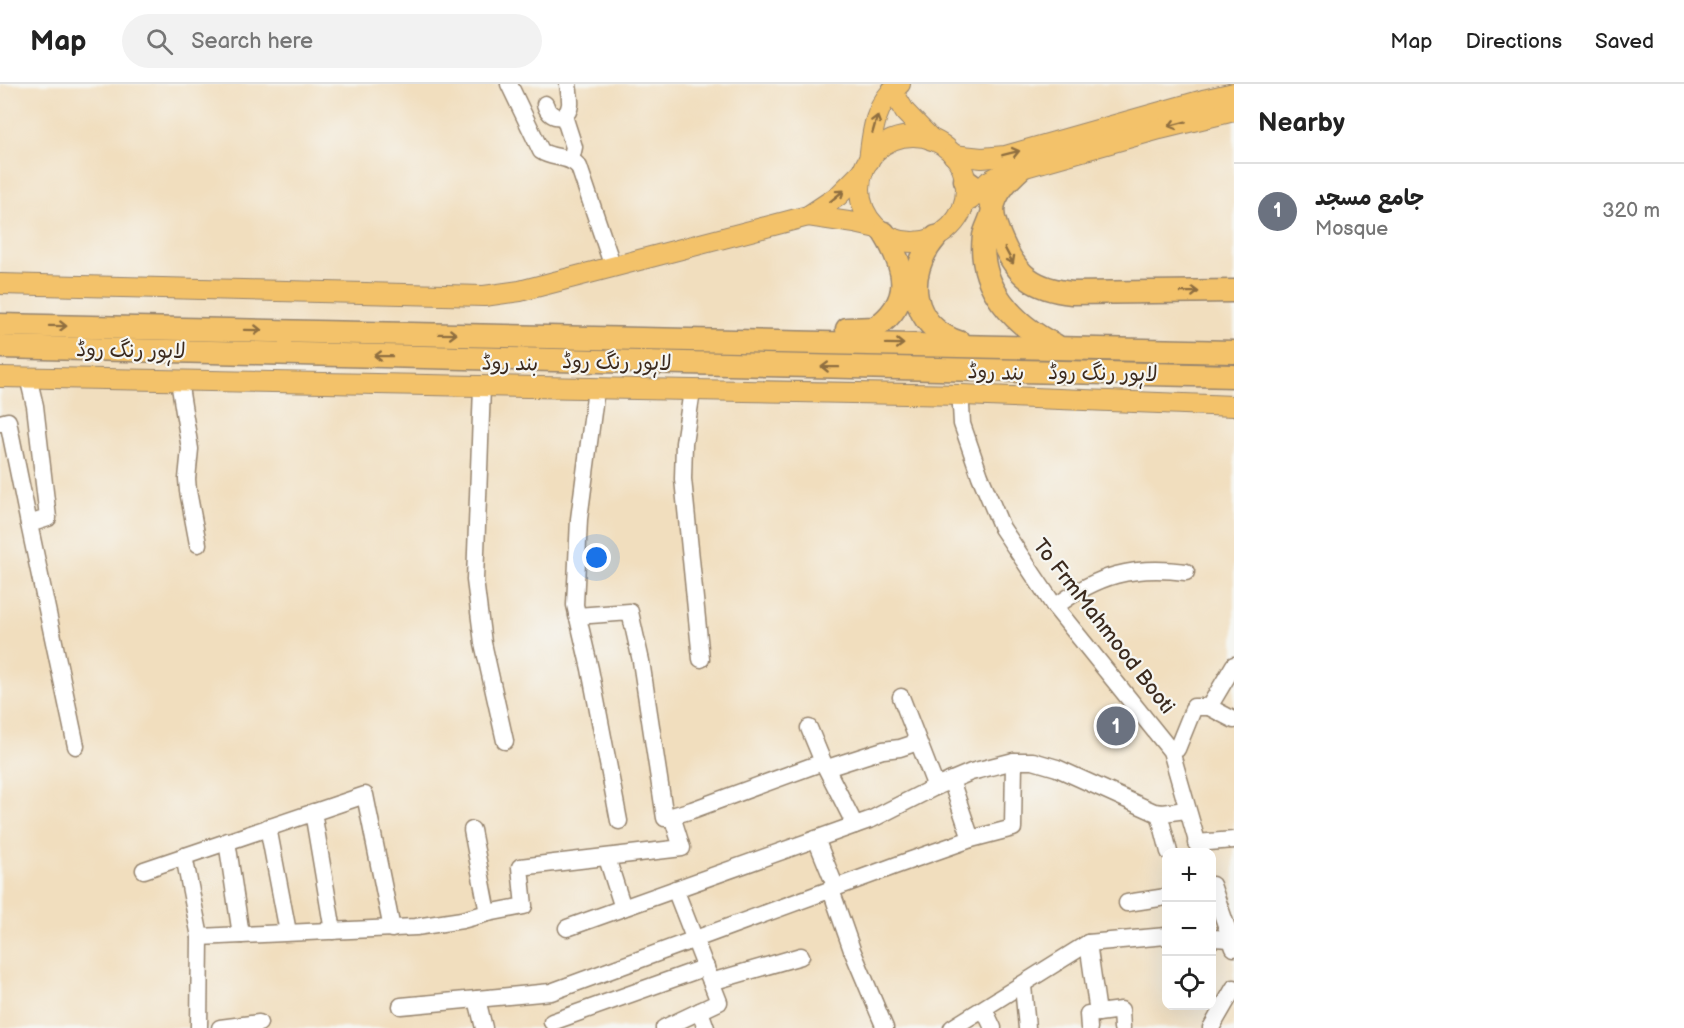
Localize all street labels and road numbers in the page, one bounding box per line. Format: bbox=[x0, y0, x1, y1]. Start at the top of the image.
street label: لاہور رنگ روڈ bbox=[76, 337, 186, 367]
street label: لاہور رنگ روڈ bbox=[562, 349, 672, 379]
street label: بند روڈ bbox=[481, 351, 539, 376]
street label: بند روڈ bbox=[967, 359, 1025, 386]
street label: لاہور رنگ روڈ bbox=[1048, 360, 1158, 390]
street label: To FrmMahmood Booti bbox=[1027, 534, 1180, 719]

